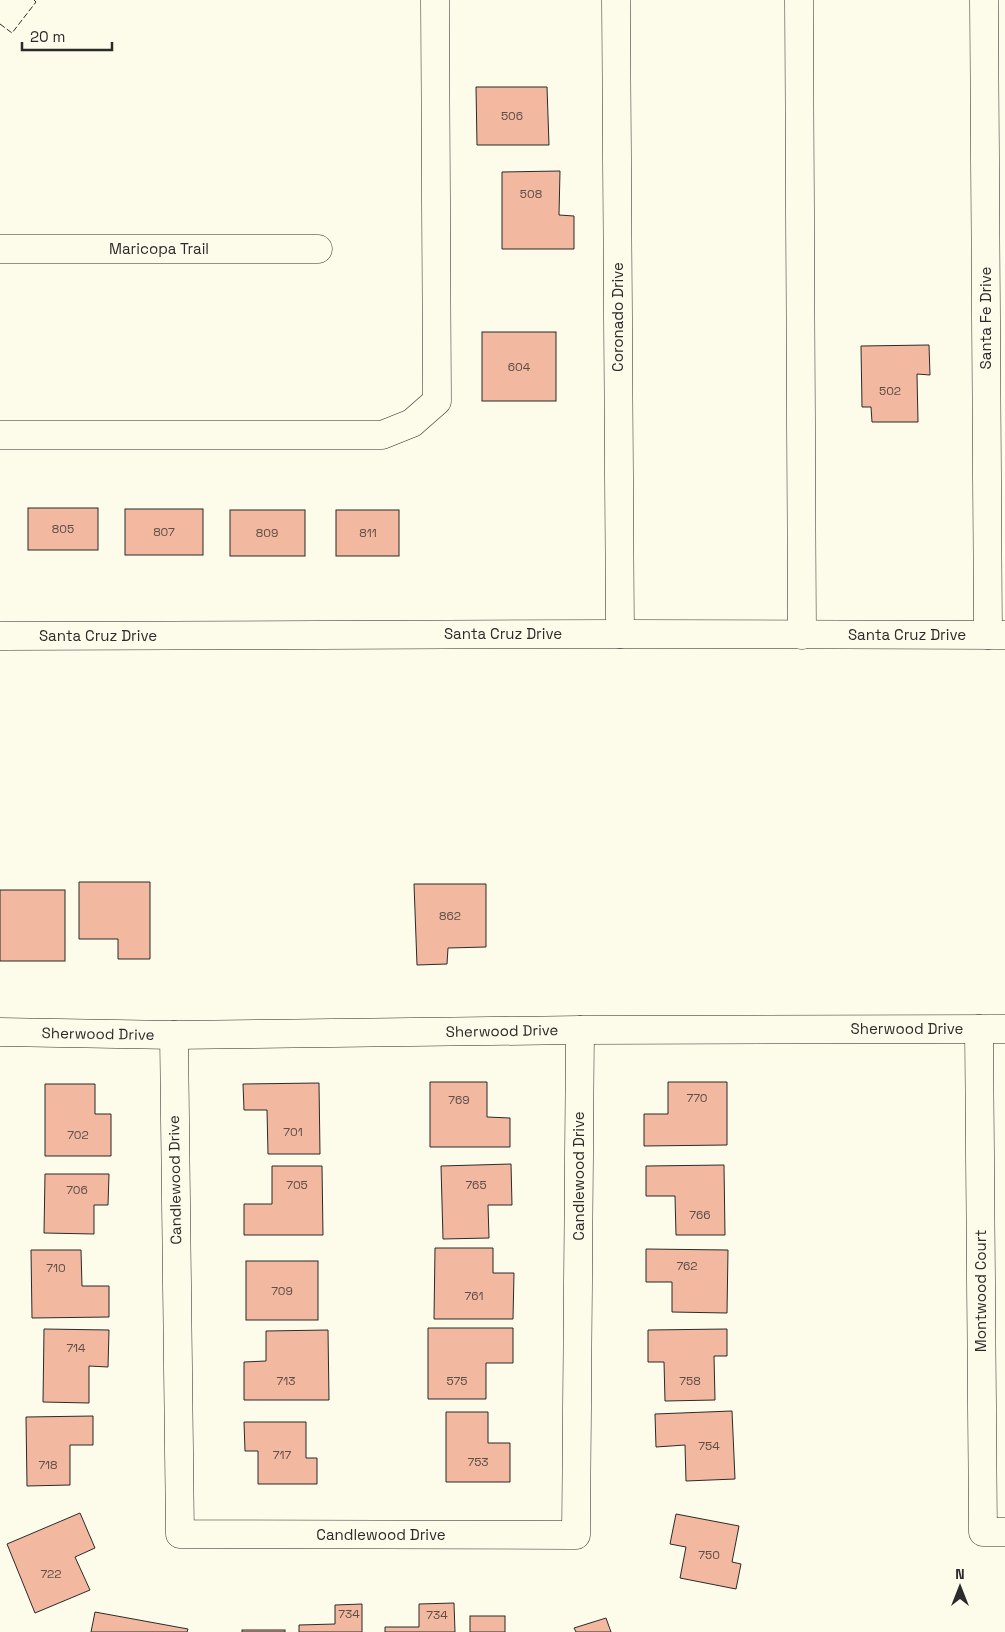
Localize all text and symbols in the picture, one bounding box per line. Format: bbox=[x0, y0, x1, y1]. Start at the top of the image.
scale bar bbox=[22, 20, 112, 52]
text: 20 m bbox=[30, 27, 65, 46]
house number: 506 bbox=[501, 108, 523, 124]
house number: 508 bbox=[520, 186, 542, 202]
street label: Maricopa Trail bbox=[109, 239, 209, 258]
street label: Coronado Drive bbox=[608, 262, 627, 372]
street label: Santa Fe Drive bbox=[976, 266, 995, 369]
house number: 604 bbox=[508, 359, 531, 375]
house number: 502 bbox=[879, 383, 901, 399]
house number: 805 bbox=[52, 521, 74, 537]
house number: 807 bbox=[153, 524, 175, 540]
house number: 809 bbox=[256, 525, 278, 541]
house number: 811 bbox=[359, 525, 377, 541]
street label: Santa Cruz Drive bbox=[444, 624, 562, 643]
street label: Santa Cruz Drive bbox=[848, 625, 966, 644]
street label: Santa Cruz Drive bbox=[39, 626, 157, 645]
house number: 862 bbox=[439, 908, 461, 924]
street label: Sherwood Drive bbox=[851, 1019, 964, 1038]
street label: Sherwood Drive bbox=[445, 1020, 559, 1041]
street label: Sherwood Drive bbox=[41, 1023, 155, 1044]
house number: 770 bbox=[686, 1090, 708, 1106]
house number: 769 bbox=[448, 1092, 470, 1108]
street label: Candlewood Drive bbox=[569, 1111, 588, 1241]
street label: Candlewood Drive bbox=[164, 1115, 185, 1245]
house number: 701 bbox=[283, 1124, 303, 1140]
house number: 702 bbox=[67, 1127, 89, 1143]
house number: 705 bbox=[286, 1177, 308, 1193]
house number: 765 bbox=[465, 1177, 487, 1193]
house number: 706 bbox=[66, 1182, 88, 1198]
house number: 766 bbox=[689, 1207, 711, 1223]
street label: Montwood Court bbox=[971, 1230, 990, 1352]
house number: 762 bbox=[676, 1258, 698, 1274]
house number: 710 bbox=[46, 1260, 66, 1276]
house number: 709 bbox=[271, 1283, 293, 1299]
house number: 761 bbox=[464, 1288, 484, 1304]
house number: 714 bbox=[66, 1340, 86, 1356]
house number: 713 bbox=[277, 1373, 295, 1389]
house number: 575 bbox=[446, 1373, 468, 1389]
house number: 758 bbox=[679, 1373, 701, 1389]
house number: 754 bbox=[698, 1438, 720, 1454]
house number: 717 bbox=[273, 1447, 291, 1463]
house number: 753 bbox=[467, 1454, 489, 1470]
house number: 718 bbox=[38, 1457, 58, 1473]
street label: Candlewood Drive bbox=[316, 1525, 446, 1544]
house number: 750 bbox=[698, 1547, 720, 1563]
north arrow bbox=[935, 1562, 985, 1612]
text: N bbox=[955, 1565, 965, 1583]
house number: 722 bbox=[40, 1566, 62, 1582]
house number: 734 bbox=[338, 1606, 360, 1622]
house number: 734 bbox=[426, 1607, 448, 1623]

